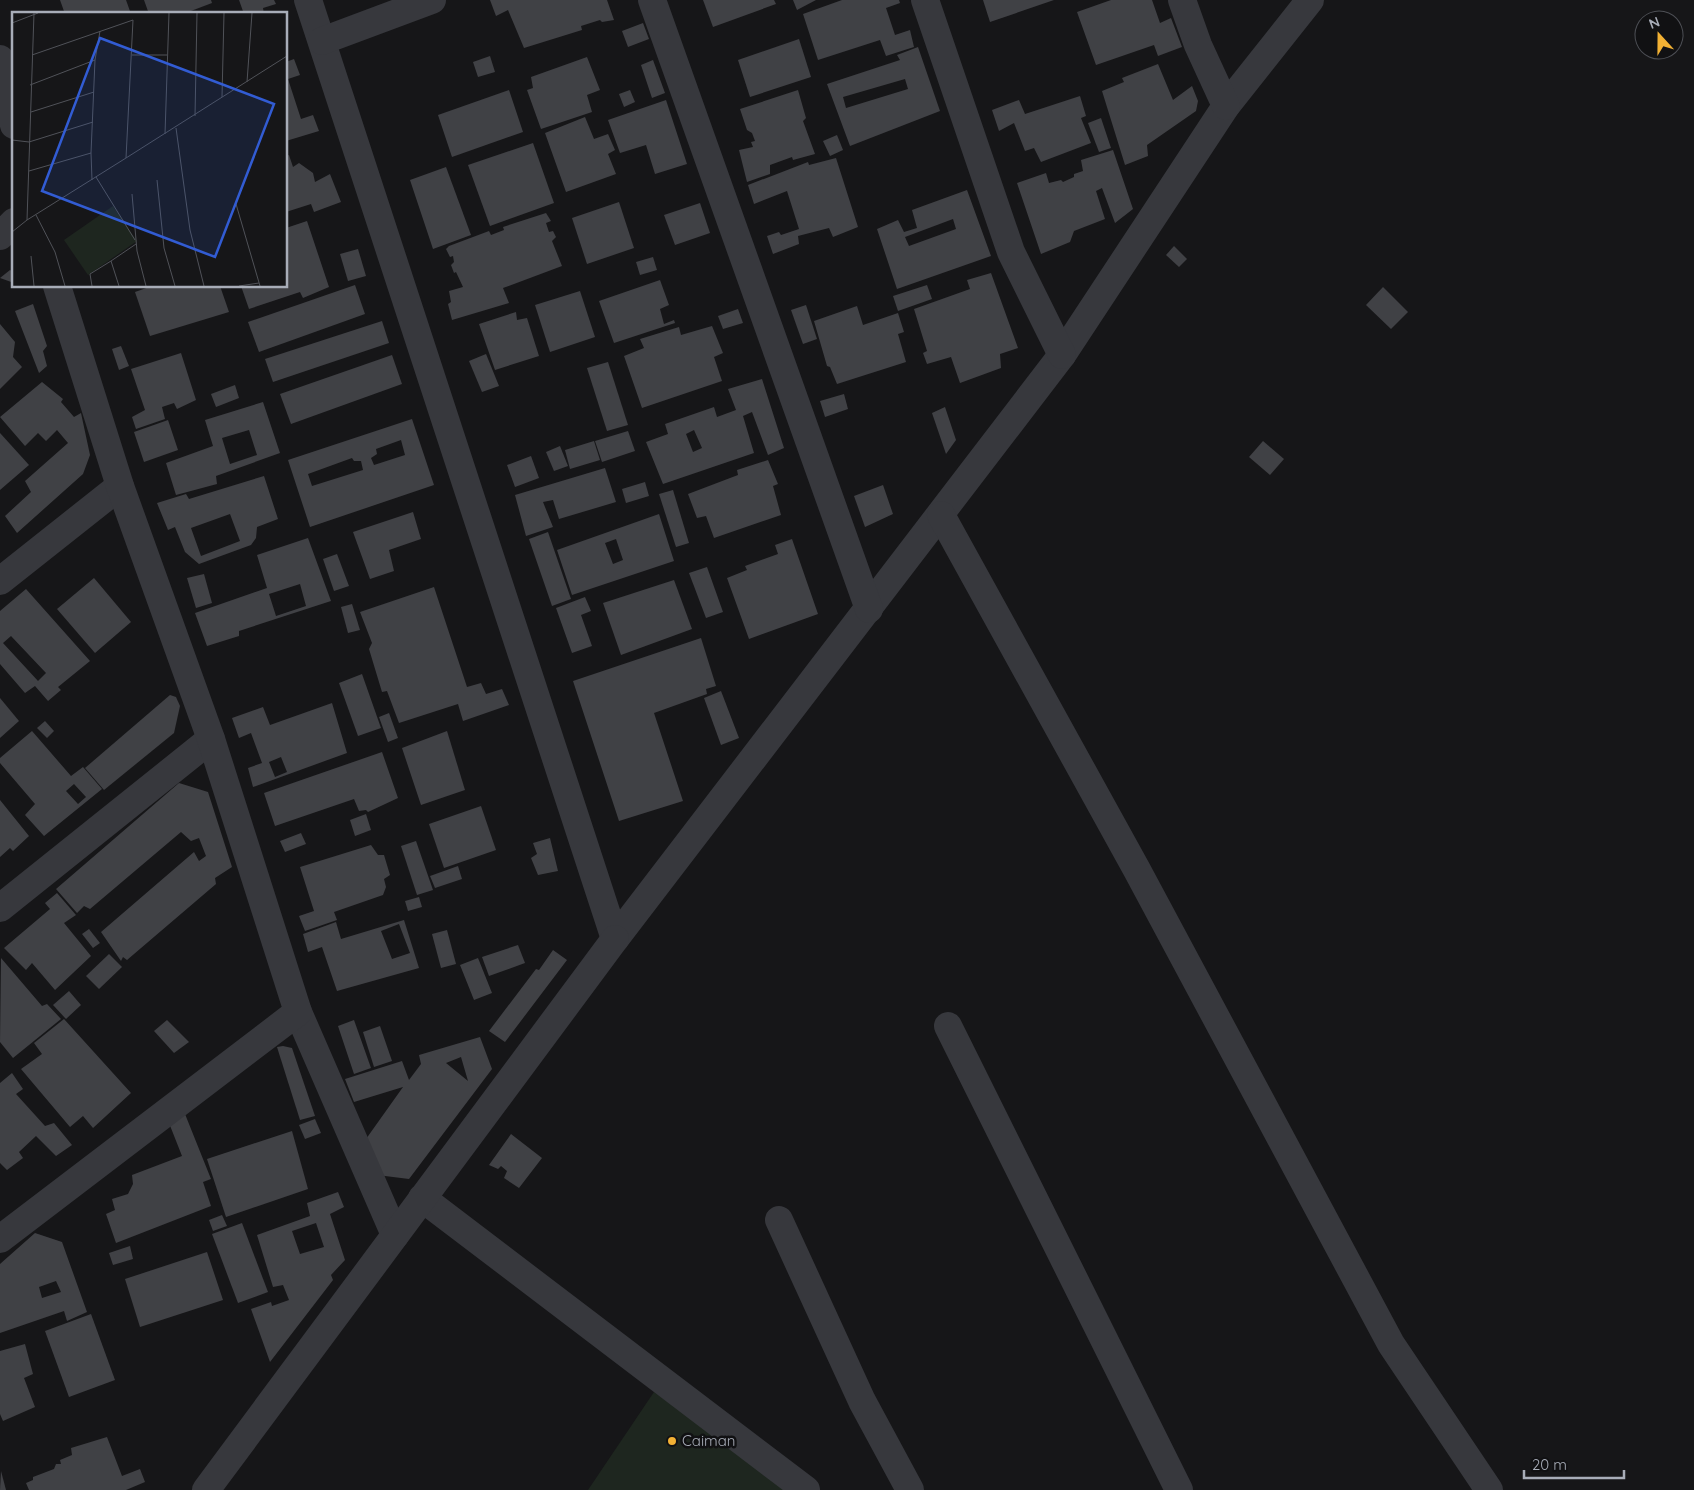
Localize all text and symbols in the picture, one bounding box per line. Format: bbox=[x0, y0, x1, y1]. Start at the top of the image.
north arrow bbox=[1634, 10, 1684, 60]
inset map bbox=[12, 12, 288, 288]
text: N bbox=[1646, 13, 1662, 33]
place label: Caiman bbox=[682, 1431, 736, 1450]
marker: Caiman bbox=[666, 1435, 678, 1447]
scale bar bbox=[1524, 1448, 1624, 1480]
text: 20 m bbox=[1532, 1455, 1567, 1474]

